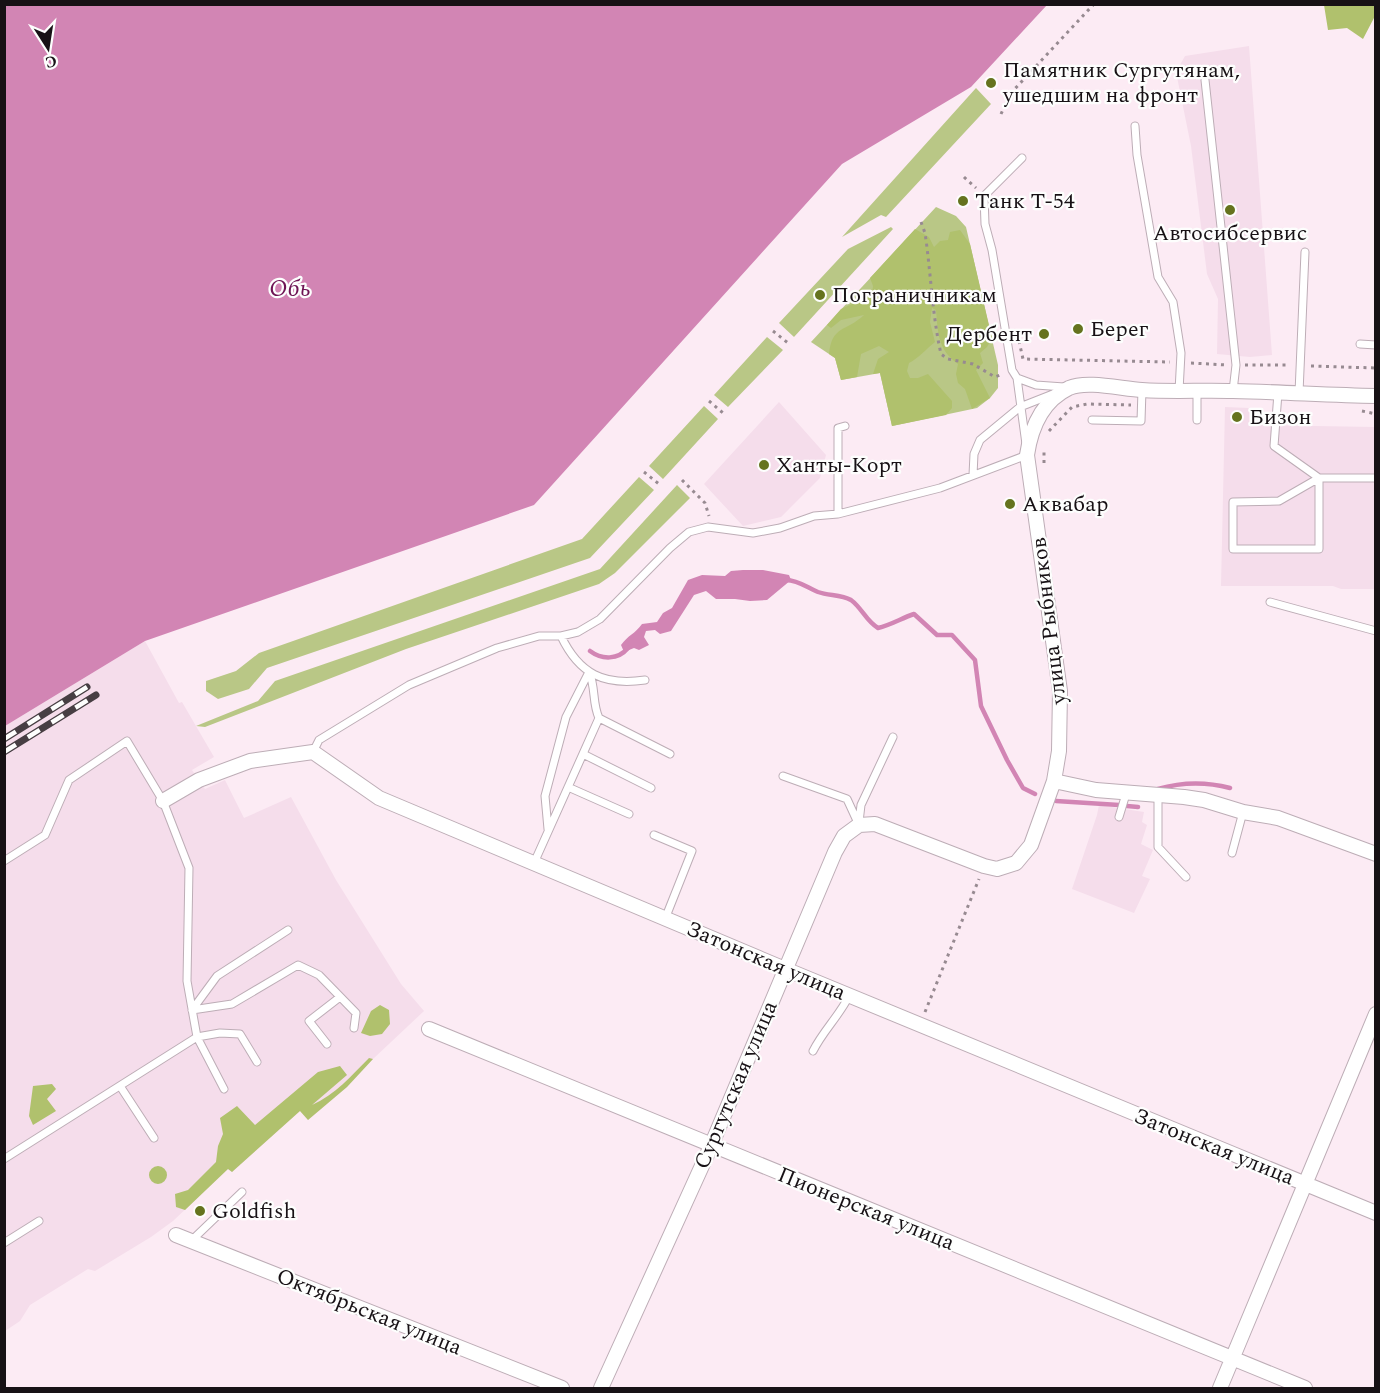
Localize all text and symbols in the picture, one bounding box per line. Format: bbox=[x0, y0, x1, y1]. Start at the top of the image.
north arrow bbox=[18, 18, 78, 78]
text: С bbox=[43, 49, 59, 75]
place label: Памятник Сургутянам, ушедшим на фронт bbox=[1002, 54, 1240, 112]
marker: Памятник Сургутянам, ушедшим на фронт bbox=[984, 76, 998, 90]
place label: Танк Т-54 bbox=[975, 185, 1075, 218]
marker: Танк Т-54 bbox=[956, 194, 970, 208]
marker: Автосибсервис bbox=[1223, 203, 1237, 217]
place label: Автосибсервис bbox=[1153, 217, 1307, 250]
water label: Обь bbox=[269, 271, 311, 307]
place label: Пограничникам bbox=[832, 279, 997, 312]
marker: Пограничникам bbox=[813, 288, 827, 302]
place label: Берег bbox=[1090, 313, 1149, 346]
place label: Дербент bbox=[946, 318, 1032, 351]
marker: Берег bbox=[1071, 322, 1085, 336]
marker: Дербент bbox=[1037, 327, 1051, 341]
place label: Бизон bbox=[1249, 401, 1312, 434]
marker: Бизон bbox=[1230, 410, 1244, 424]
place label: Ханты-Корт bbox=[776, 449, 902, 482]
marker: Ханты-Корт bbox=[757, 458, 771, 472]
place label: Аквабар bbox=[1022, 488, 1108, 521]
marker: Аквабар bbox=[1003, 497, 1017, 511]
street label: улица Рыбников bbox=[1022, 536, 1076, 707]
street label: Затонская улица bbox=[681, 912, 851, 1010]
street label: Сургутская улица bbox=[686, 995, 786, 1174]
street label: Затонская улица bbox=[1129, 1100, 1299, 1194]
street label: Пионерская улица bbox=[773, 1158, 960, 1260]
place label: Goldfish bbox=[212, 1195, 296, 1228]
marker: Goldfish bbox=[193, 1204, 207, 1218]
street label: Октябрьская улица bbox=[271, 1260, 467, 1364]

